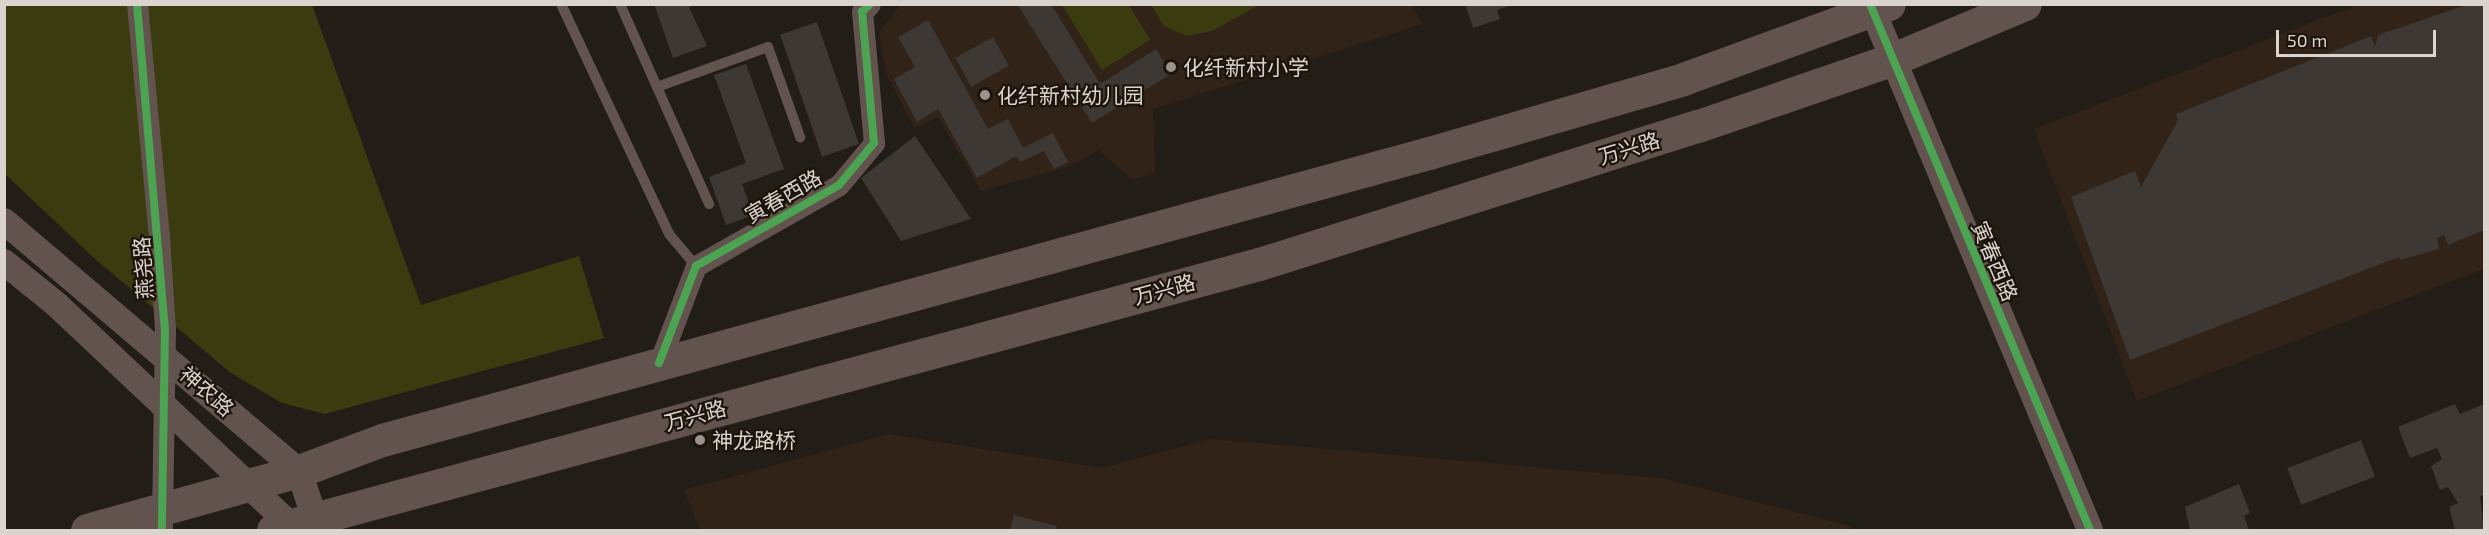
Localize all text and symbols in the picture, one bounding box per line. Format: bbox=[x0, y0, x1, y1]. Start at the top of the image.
scale bar bbox=[2279, 18, 2440, 56]
text: 50 m bbox=[2287, 29, 2327, 51]
place label: 化纤新村小学 bbox=[1183, 54, 1309, 80]
marker: 化纤新村小学 bbox=[1164, 60, 1178, 74]
place label: 化纤新村幼儿园 bbox=[997, 82, 1144, 108]
marker: 化纤新村幼儿园 bbox=[978, 88, 992, 102]
street label: 万兴路 bbox=[1595, 127, 1663, 169]
street label: 寅春西路 bbox=[740, 164, 826, 228]
street label: 寅春西路 bbox=[1967, 217, 2023, 305]
street label: 燕尧路 bbox=[128, 236, 158, 300]
street label: 万兴路 bbox=[1130, 269, 1198, 309]
street label: 神农路 bbox=[175, 361, 239, 421]
street label: 万兴路 bbox=[661, 395, 729, 435]
place label: 神龙路桥 bbox=[712, 427, 796, 453]
marker: 神龙路桥 bbox=[693, 433, 707, 447]

